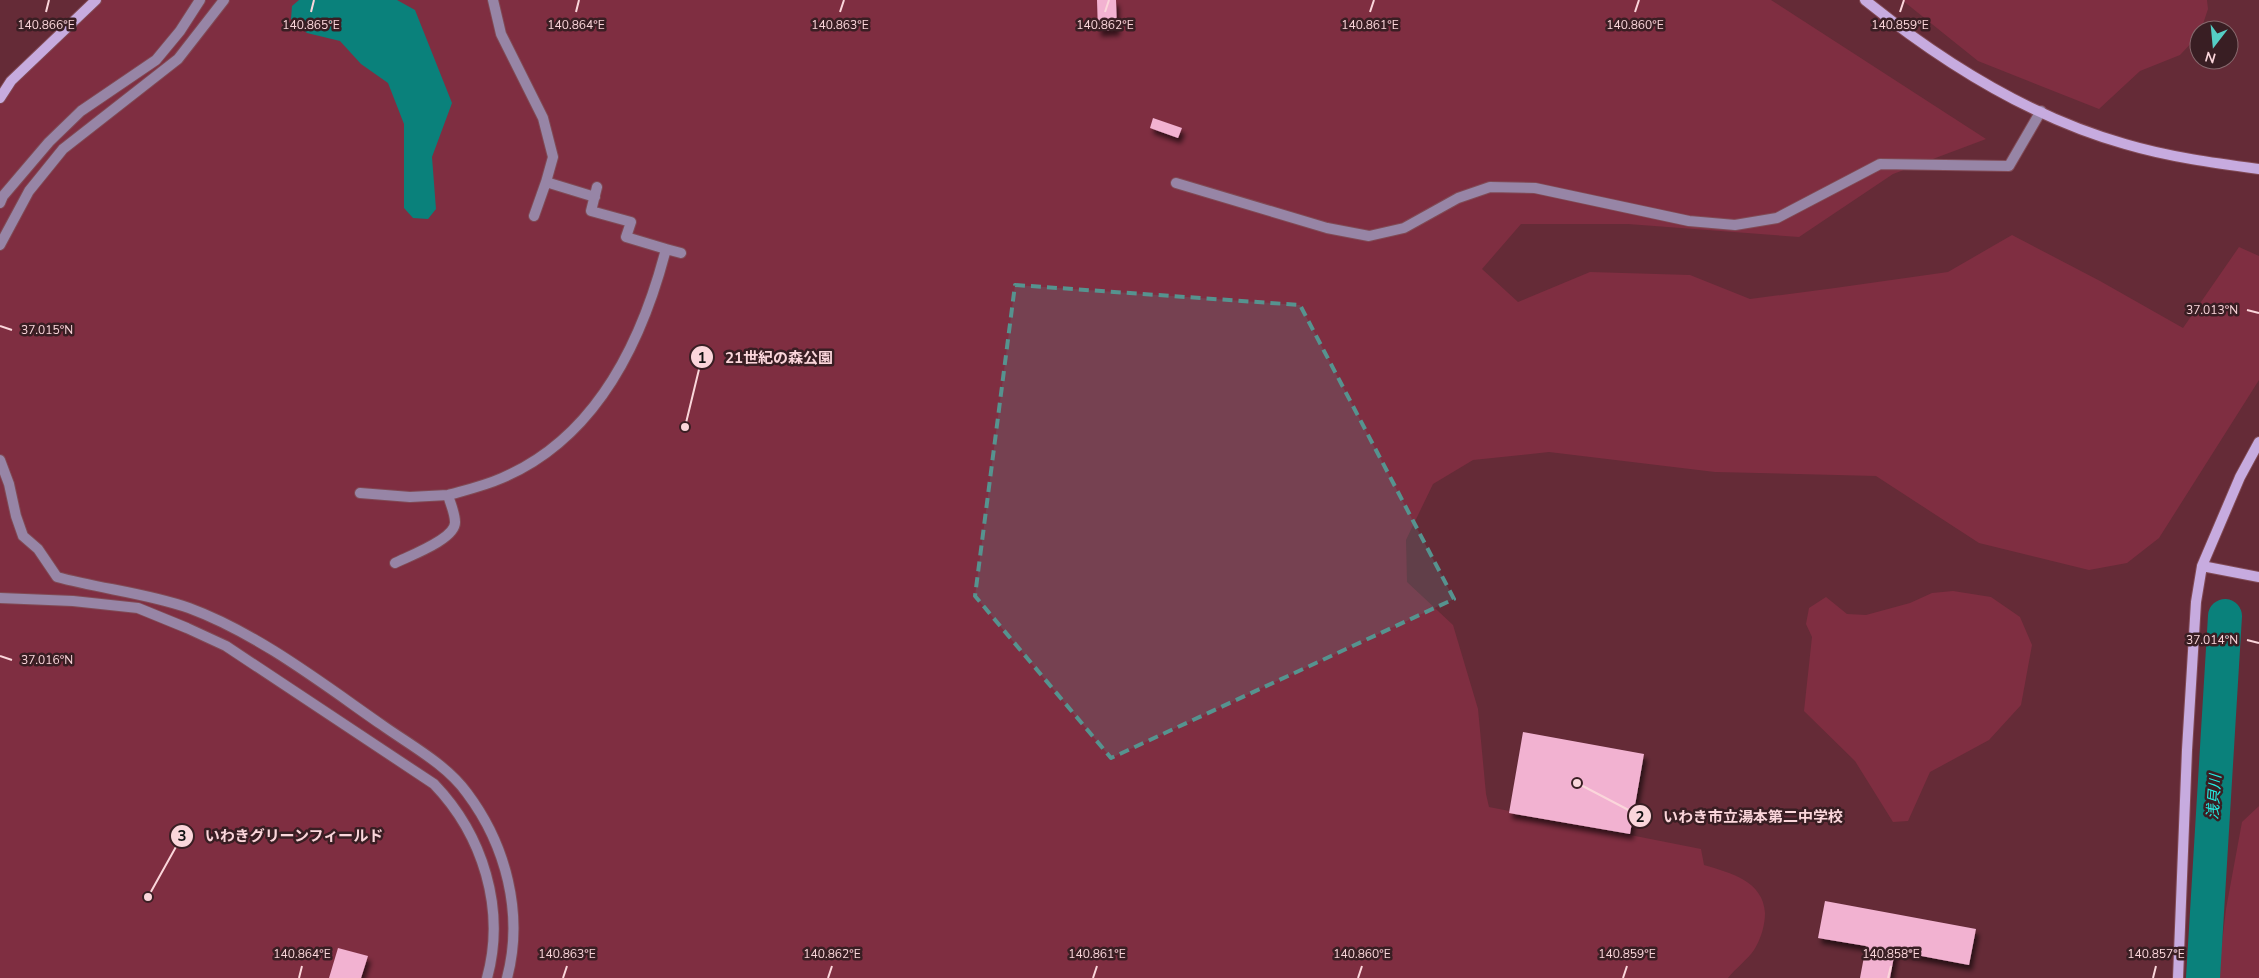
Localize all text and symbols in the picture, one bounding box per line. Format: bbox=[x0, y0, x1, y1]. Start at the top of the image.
text: 140.866°E bbox=[17, 17, 75, 33]
text: 140.865°E bbox=[282, 17, 340, 33]
text: 140.864°E bbox=[547, 17, 605, 33]
text: 140.863°E bbox=[811, 17, 869, 33]
text: 140.862°E bbox=[1076, 17, 1134, 33]
text: 140.861°E bbox=[1341, 17, 1399, 33]
text: 140.860°E bbox=[1606, 17, 1664, 33]
text: 140.859°E bbox=[1871, 17, 1929, 33]
north arrow bbox=[2189, 20, 2239, 70]
text: N bbox=[2203, 46, 2218, 68]
text: 37.013°N bbox=[2186, 302, 2238, 318]
text: 37.015°N bbox=[21, 322, 73, 338]
callout: 21世紀の森公園 bbox=[690, 342, 843, 372]
text: 1 bbox=[697, 348, 707, 368]
text: 21世紀の森公園 bbox=[725, 348, 833, 368]
text: 37.014°N bbox=[2186, 632, 2238, 648]
text: 37.016°N bbox=[21, 652, 73, 668]
water label: 浅貝川 bbox=[2202, 772, 2226, 820]
callout: いわき市立湯本第二中学校 bbox=[1628, 801, 1853, 831]
text: 2 bbox=[1635, 807, 1645, 827]
text: いわき市立湯本第二中学校 bbox=[1663, 807, 1843, 827]
callout: いわきグリーンフィールド bbox=[169, 821, 394, 851]
text: 3 bbox=[177, 826, 187, 846]
text: いわきグリーンフィールド bbox=[205, 826, 383, 846]
text: 140.864°E bbox=[273, 946, 331, 962]
text: 140.863°E bbox=[538, 946, 596, 962]
text: 140.862°E bbox=[803, 946, 861, 962]
text: 140.861°E bbox=[1068, 946, 1126, 962]
text: 140.860°E bbox=[1333, 946, 1391, 962]
text: 140.859°E bbox=[1598, 946, 1656, 962]
text: 140.858°E bbox=[1862, 946, 1920, 962]
text: 140.857°E bbox=[2127, 946, 2185, 962]

